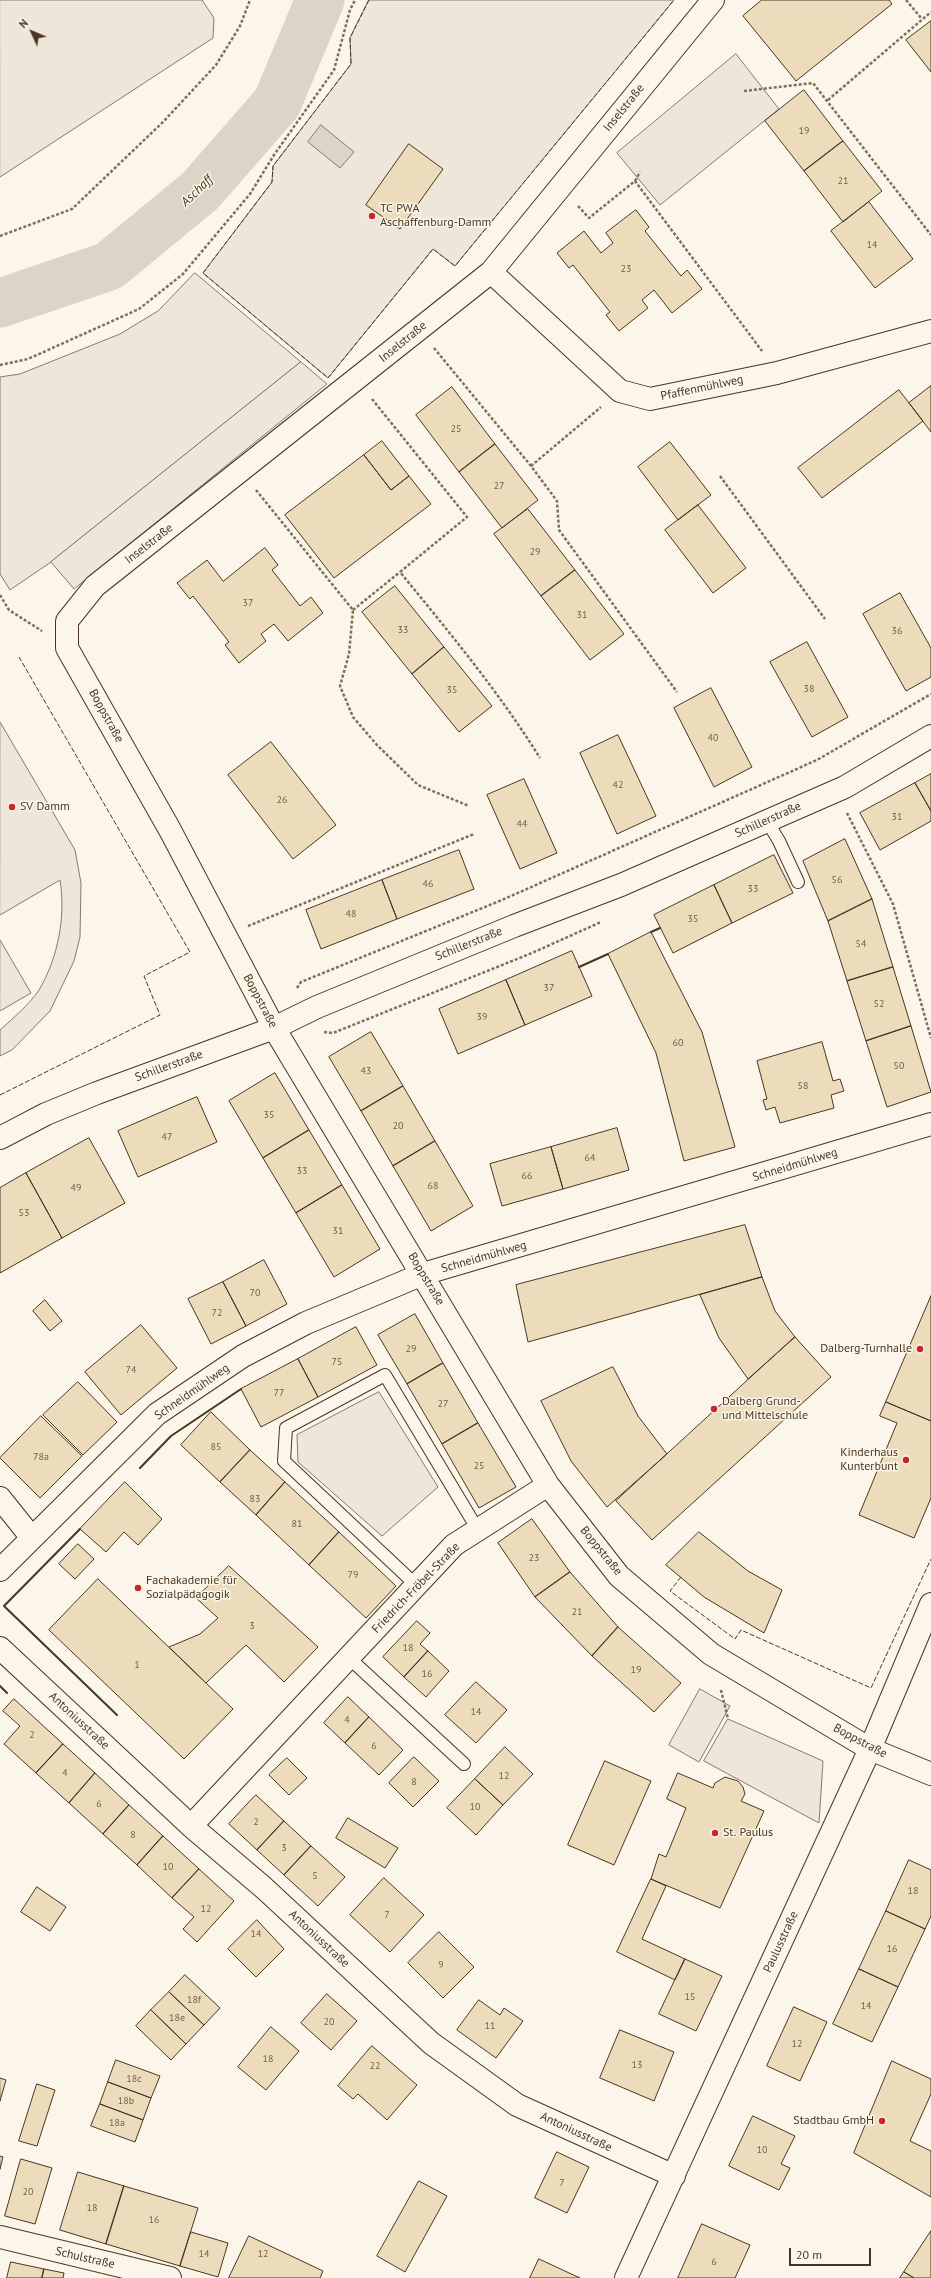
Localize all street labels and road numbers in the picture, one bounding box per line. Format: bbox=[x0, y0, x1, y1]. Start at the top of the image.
street label: Inselstraße bbox=[600, 81, 648, 135]
street label: Inselstraße bbox=[376, 318, 430, 366]
street label: Pfaffenmühlweg bbox=[659, 372, 745, 404]
street label: Inselstraße bbox=[122, 521, 176, 567]
street label: Boppstraße bbox=[85, 687, 127, 745]
street label: Schillerstraße bbox=[733, 799, 803, 841]
street label: Schillerstraße bbox=[433, 924, 505, 964]
street label: Boppstraße bbox=[240, 972, 280, 1030]
street label: Schillerstraße bbox=[133, 1047, 205, 1085]
street label: Schneidmühlweg bbox=[751, 1145, 839, 1185]
street label: Schneidmühlweg bbox=[440, 1238, 528, 1276]
street label: Boppstraße bbox=[405, 1250, 447, 1308]
street label: Schneidmühlweg bbox=[152, 1361, 232, 1423]
street label: Boppstraße bbox=[577, 1524, 625, 1578]
street label: Friedrich-Fröbel-Straße bbox=[369, 1540, 463, 1636]
street label: Antoniusstraße bbox=[46, 1689, 112, 1753]
street label: Boppstraße bbox=[831, 1721, 889, 1761]
street label: Antoniusstraße bbox=[286, 1907, 352, 1971]
street label: Paulusstraße bbox=[761, 1909, 801, 1975]
street label: Antoniusstraße bbox=[538, 2109, 614, 2155]
street label: Schulstraße bbox=[54, 2244, 116, 2272]

